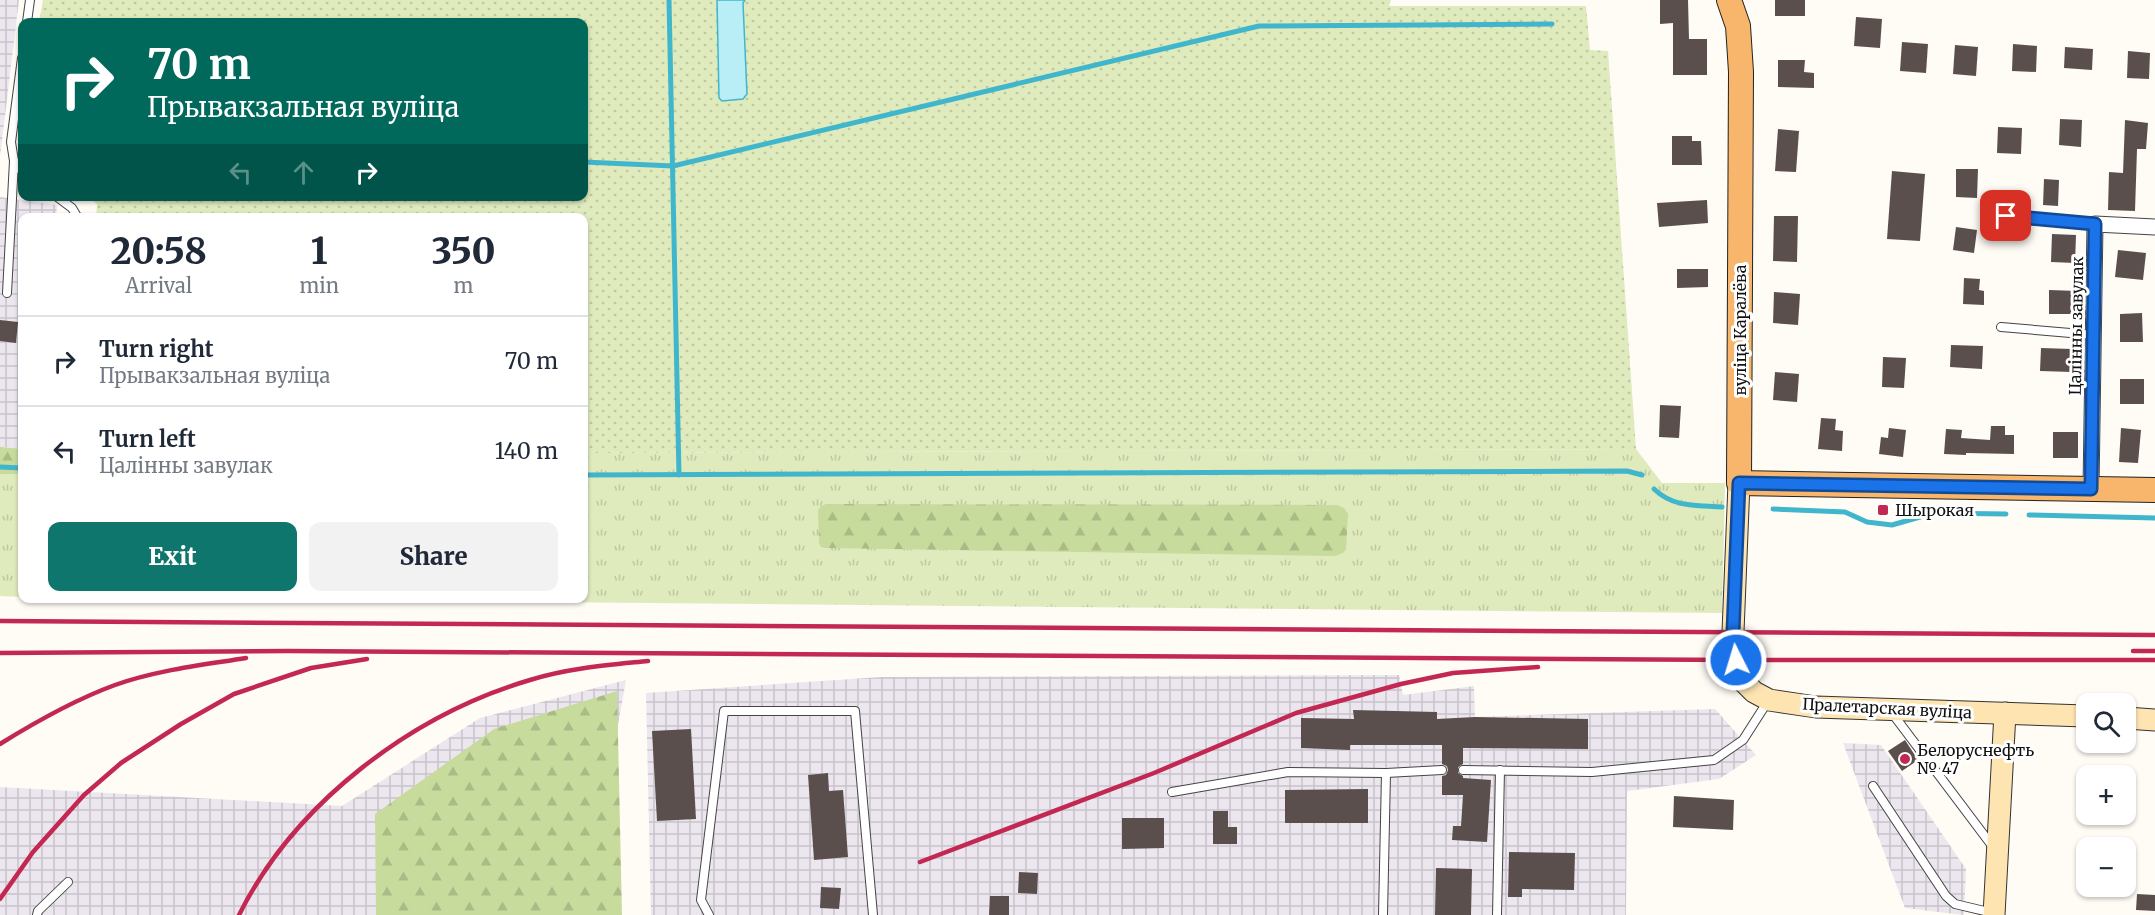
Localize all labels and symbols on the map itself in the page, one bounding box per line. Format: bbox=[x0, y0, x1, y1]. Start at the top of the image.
pin bbox=[1980, 190, 2031, 241]
street label: Цалінны завулак bbox=[2065, 256, 2087, 396]
street label: вуліца Каралёва bbox=[1730, 264, 1750, 395]
place label: Шырокая bbox=[1895, 500, 1974, 520]
marker: Шырокая bbox=[1876, 503, 1890, 517]
position arrow bbox=[1704, 628, 1768, 692]
street label: Пралетарская вуліца bbox=[1802, 694, 1973, 722]
place label: Белоруснефть № 47 bbox=[1917, 740, 2034, 778]
marker: Белоруснефть № 47 bbox=[1898, 752, 1912, 766]

